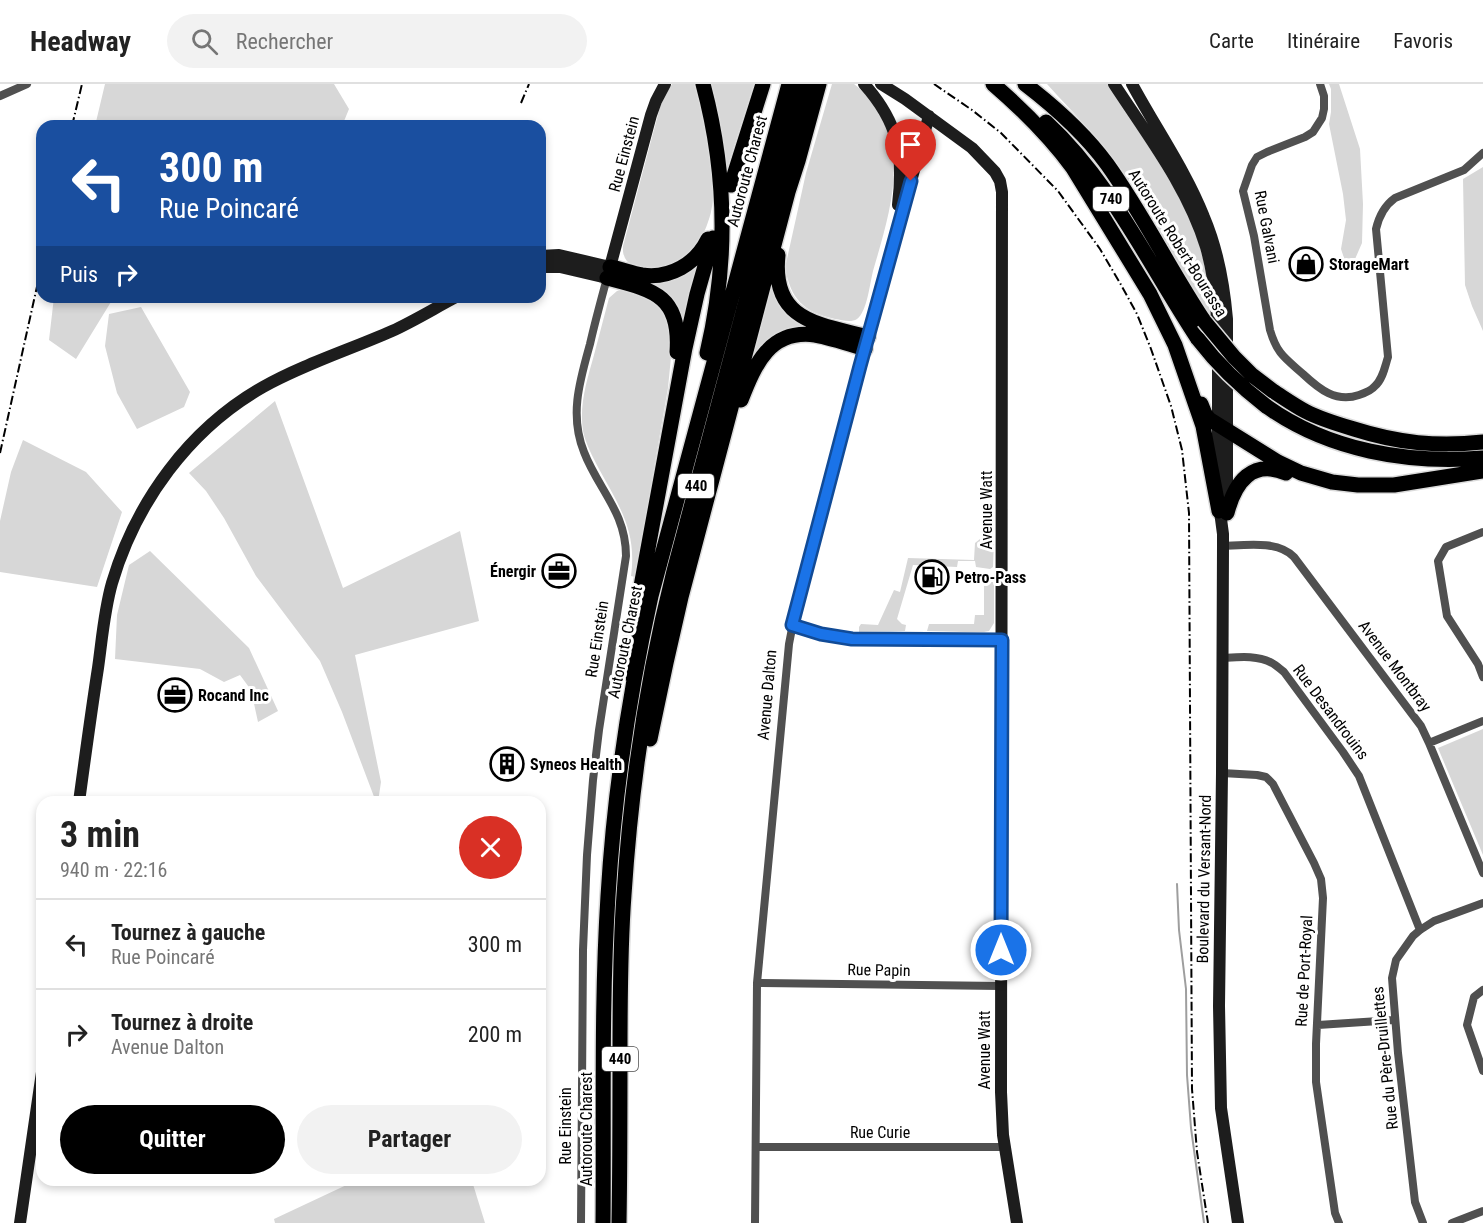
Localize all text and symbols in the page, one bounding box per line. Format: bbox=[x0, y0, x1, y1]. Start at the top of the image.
search box bbox=[167, 14, 587, 68]
text: Headway bbox=[30, 25, 131, 58]
icon: search bbox=[188, 25, 221, 58]
text: Rechercher bbox=[236, 29, 333, 54]
text: Carte bbox=[1209, 29, 1254, 53]
text: Itinéraire bbox=[1287, 29, 1360, 53]
text: Favoris bbox=[1393, 29, 1453, 53]
street label: Autoroute Charest bbox=[723, 113, 771, 229]
street label: Rue Einstein bbox=[605, 114, 643, 194]
pin bbox=[885, 119, 936, 181]
icon: arrive bbox=[894, 128, 927, 161]
text: 300 m bbox=[159, 143, 264, 192]
icon: left bbox=[60, 144, 138, 222]
street label: Autoroute Robert-Bourassa bbox=[1125, 166, 1231, 320]
road number: 740 bbox=[1093, 187, 1129, 211]
street label: Rue Galvani bbox=[1251, 189, 1283, 265]
text: Rue Poincaré bbox=[159, 193, 299, 225]
shop icon: StorageMart bbox=[1288, 246, 1324, 282]
place label: StorageMart bbox=[1329, 255, 1409, 274]
icon: right bbox=[110, 258, 143, 291]
text: Puis bbox=[60, 262, 98, 287]
street label: Avenue Watt bbox=[977, 470, 996, 549]
road number: 440 bbox=[678, 474, 714, 498]
office icon: Énergir bbox=[541, 553, 577, 589]
fuel station icon: Petro-Pass bbox=[914, 559, 950, 595]
place label: Énergir bbox=[490, 562, 536, 581]
place label: Petro-Pass bbox=[955, 568, 1026, 587]
street label: Autoroute Charest bbox=[604, 584, 646, 700]
street label: Rue Einstein bbox=[582, 599, 612, 679]
street label: Avenue Montbray bbox=[1355, 617, 1436, 716]
street label: Avenue Dalton bbox=[754, 649, 780, 741]
street label: Rue Desandrouins bbox=[1289, 661, 1373, 763]
office icon: Rocand Inc bbox=[157, 677, 193, 713]
place label: Rocand Inc bbox=[198, 686, 269, 705]
building icon: Syneos Health bbox=[489, 746, 525, 782]
place label: Syneos Health bbox=[530, 755, 622, 774]
street label: Boulevard du Versant-Nord bbox=[1193, 795, 1215, 963]
text: 3 min bbox=[60, 814, 140, 856]
button: close bbox=[459, 816, 522, 879]
text: 940 m · 22:16 bbox=[60, 858, 167, 882]
street label: Rue de Port-Royal bbox=[1292, 915, 1316, 1027]
position arrow bbox=[969, 918, 1033, 982]
text: Tournez à gauche bbox=[111, 920, 265, 945]
icon: left bbox=[60, 928, 93, 961]
text: 300 m bbox=[468, 932, 522, 957]
text: Rue Poincaré bbox=[111, 945, 215, 969]
street label: Rue Papin bbox=[847, 960, 911, 980]
street label: Rue du Père-Druillettes bbox=[1368, 986, 1402, 1130]
text: Tournez à droite bbox=[111, 1010, 253, 1035]
street label: Avenue Watt bbox=[975, 1010, 994, 1089]
icon: right bbox=[60, 1018, 93, 1051]
text: 200 m bbox=[468, 1022, 522, 1047]
text: Avenue Dalton bbox=[111, 1035, 224, 1059]
road number: 440 bbox=[602, 1047, 638, 1071]
street label: Autoroute Charest bbox=[577, 1071, 596, 1186]
street label: Rue Einstein bbox=[556, 1087, 575, 1165]
button: Quitter bbox=[60, 1105, 285, 1174]
button: Partager bbox=[297, 1105, 522, 1174]
street label: Rue Curie bbox=[850, 1123, 910, 1142]

